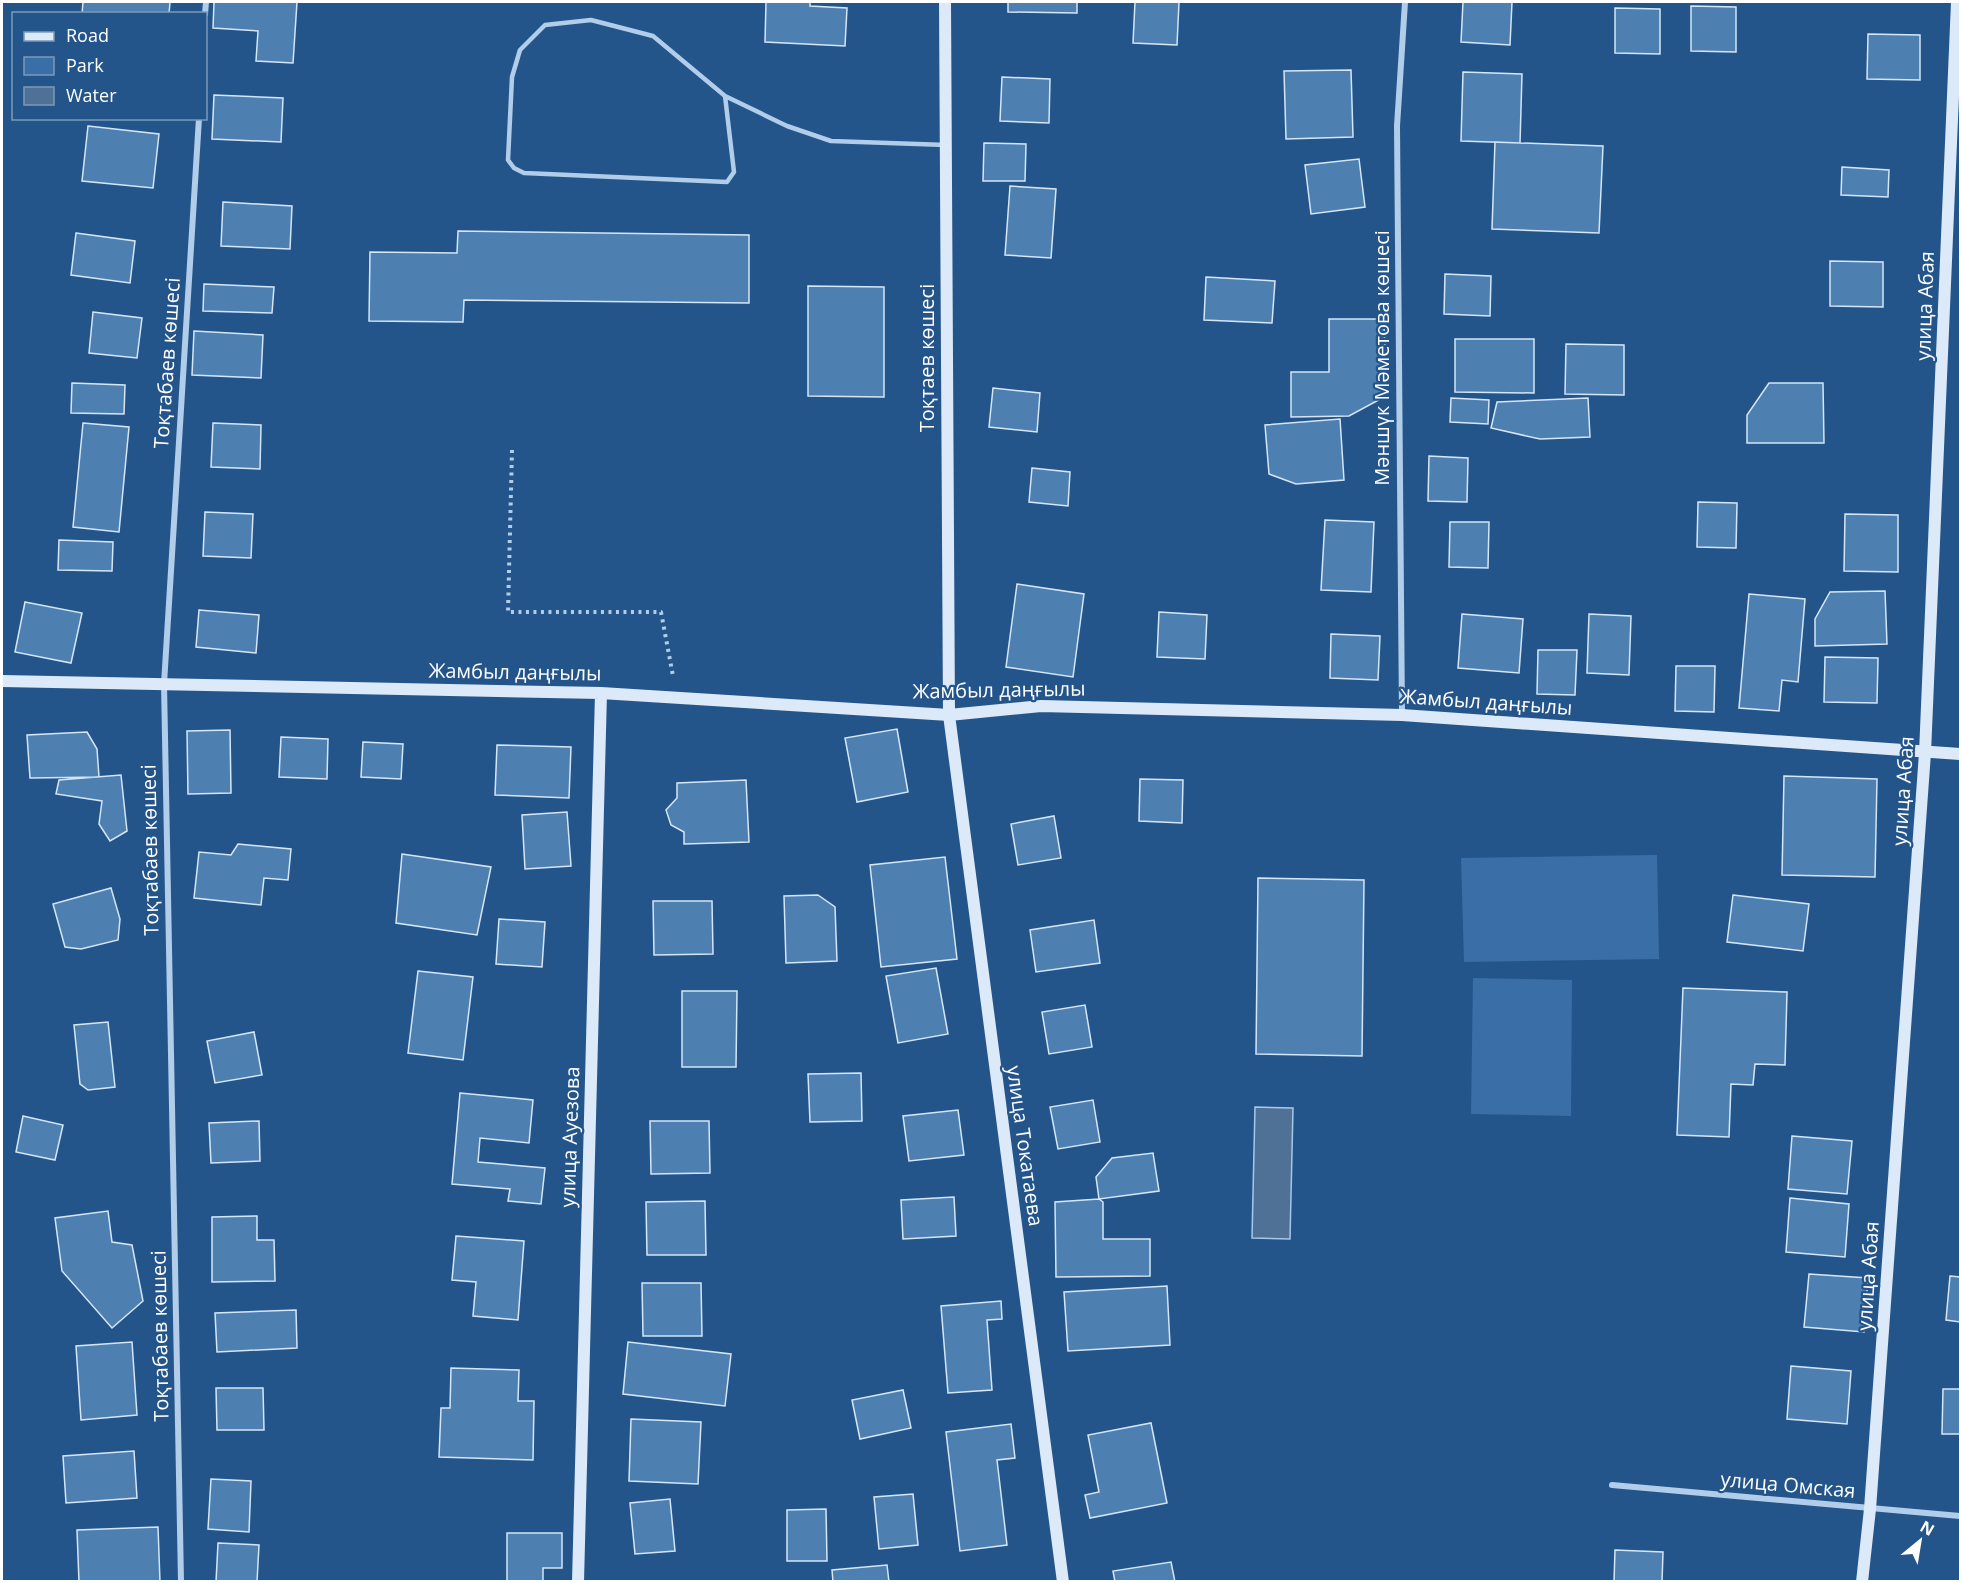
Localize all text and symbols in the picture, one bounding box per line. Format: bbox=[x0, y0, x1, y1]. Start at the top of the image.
legend bbox=[12, 12, 207, 120]
text: Road bbox=[66, 23, 109, 47]
text: Park bbox=[66, 53, 104, 77]
text: Water bbox=[66, 83, 117, 107]
street label: Мәншүк Мәметова көшесі bbox=[1368, 230, 1395, 486]
street label: улица Абая bbox=[1909, 251, 1940, 361]
street label: Тоқтабаев көшесі bbox=[147, 277, 186, 449]
street label: Тоқтаев көшесі bbox=[913, 284, 940, 432]
street label: Жамбыл даңғылы bbox=[428, 656, 602, 687]
street label: Жамбыл даңғылы bbox=[912, 674, 1086, 705]
street label: Жамбыл даңғылы bbox=[1399, 682, 1573, 721]
street label: улица Абая bbox=[1885, 735, 1920, 847]
street label: Тоқтабаев көшесі bbox=[135, 764, 164, 936]
street label: улица Токатаева bbox=[1001, 1064, 1050, 1228]
street label: улица Ауезова bbox=[554, 1066, 585, 1208]
street label: улица Абая bbox=[1850, 1220, 1885, 1332]
street label: Тоқтабаев көшесі bbox=[145, 1250, 174, 1422]
street label: улица Омская bbox=[1719, 1465, 1857, 1504]
north arrow bbox=[1890, 1511, 1950, 1571]
text: N bbox=[1916, 1515, 1939, 1541]

